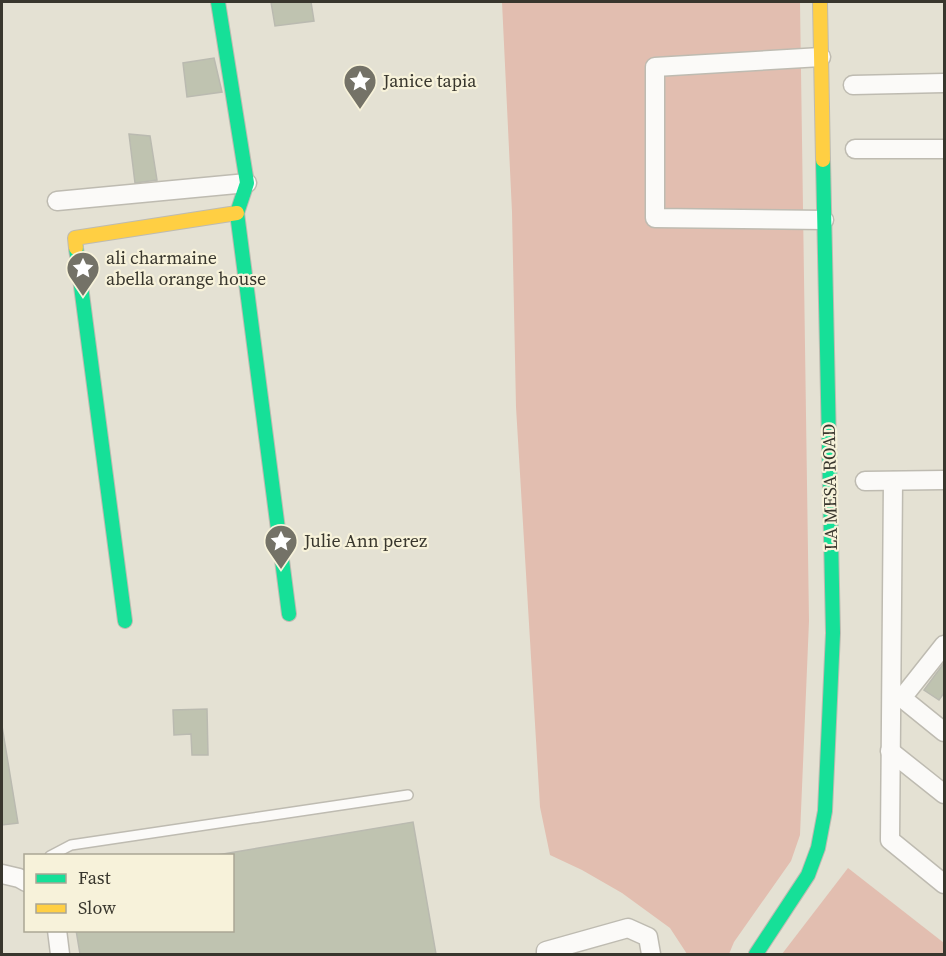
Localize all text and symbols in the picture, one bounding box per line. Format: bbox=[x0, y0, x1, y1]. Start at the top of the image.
place icon: Janice tapia bbox=[342, 63, 378, 110]
place label: Janice tapia bbox=[382, 68, 477, 93]
place label: ali charmaine abella orange house bbox=[106, 245, 266, 291]
place icon: ali charmaine abella orange house bbox=[65, 250, 101, 297]
street label: LA MESA ROAD bbox=[816, 423, 843, 551]
place icon: Julie Ann perez bbox=[263, 523, 299, 570]
place label: Julie Ann perez bbox=[303, 528, 427, 553]
legend bbox=[24, 854, 234, 932]
text: Fast bbox=[78, 865, 111, 890]
text: Slow bbox=[78, 895, 116, 920]

